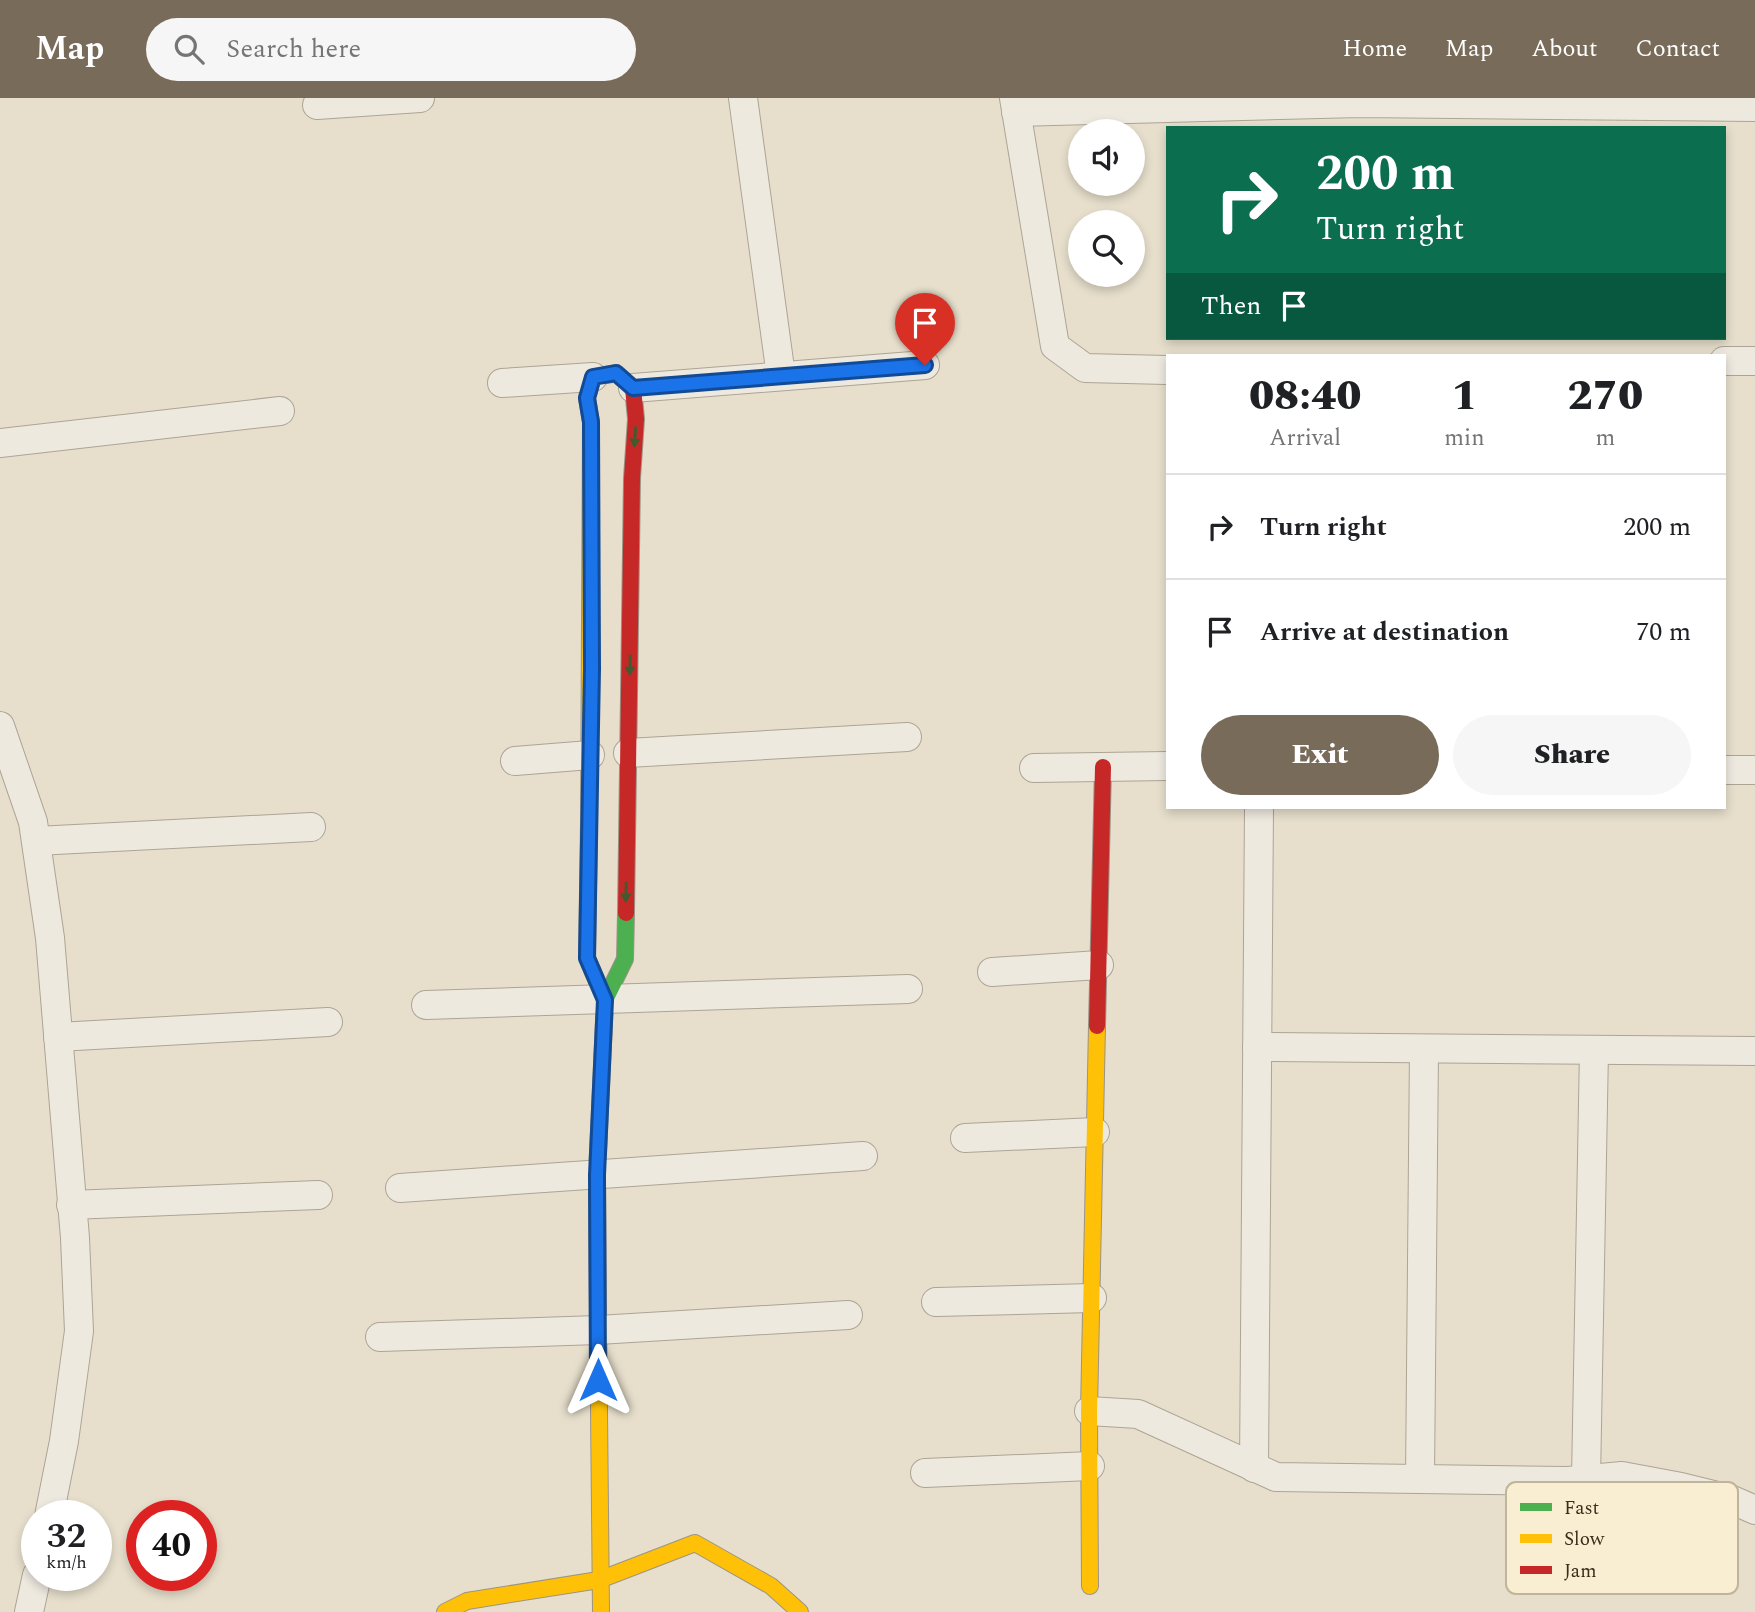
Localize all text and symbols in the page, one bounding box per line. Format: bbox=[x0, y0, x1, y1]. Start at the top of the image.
search box bbox=[146, 18, 636, 81]
text: Map bbox=[35, 24, 104, 74]
text: Search here bbox=[226, 29, 361, 69]
icon: search bbox=[170, 30, 208, 68]
text: Home bbox=[1342, 31, 1407, 67]
text: Map bbox=[1445, 31, 1493, 67]
text: About bbox=[1531, 31, 1597, 67]
text: Contact bbox=[1635, 31, 1720, 67]
map controls bbox=[1068, 119, 1145, 287]
button: sound bbox=[1068, 119, 1145, 196]
text: 200 m bbox=[1316, 137, 1455, 212]
icon: right bbox=[1201, 154, 1292, 245]
text: Turn right bbox=[1316, 205, 1464, 254]
button: search bbox=[1068, 210, 1145, 287]
text: Then bbox=[1201, 286, 1261, 326]
icon: arrive bbox=[1275, 287, 1313, 325]
pin bbox=[895, 293, 955, 365]
icon: arrive bbox=[906, 304, 944, 342]
text: 08:40 bbox=[1249, 365, 1361, 428]
text: 1 bbox=[1452, 365, 1477, 428]
text: 270 bbox=[1567, 365, 1643, 428]
text: Arrival bbox=[1269, 421, 1341, 456]
text: min bbox=[1444, 421, 1485, 456]
text: m bbox=[1595, 421, 1615, 456]
one-way arrow bbox=[629, 427, 640, 449]
text: Turn right bbox=[1260, 507, 1387, 547]
text: 200 m bbox=[1623, 507, 1691, 547]
icon: right bbox=[1201, 508, 1239, 546]
text: Arrive at destination bbox=[1260, 612, 1509, 652]
text: 70 m bbox=[1636, 612, 1691, 652]
icon: arrive bbox=[1201, 613, 1239, 651]
one-way arrow bbox=[624, 654, 636, 676]
button: Exit bbox=[1201, 715, 1439, 795]
button: Share bbox=[1453, 715, 1691, 795]
one-way arrow bbox=[620, 881, 632, 903]
position arrow bbox=[561, 1343, 635, 1417]
legend bbox=[1506, 1482, 1738, 1594]
text: Fast bbox=[1564, 1494, 1600, 1523]
speed limit sign: 40 bbox=[126, 1500, 217, 1591]
text: 32 bbox=[47, 1510, 86, 1563]
text: Slow bbox=[1564, 1525, 1605, 1554]
text: km/h bbox=[46, 1549, 87, 1576]
text: Jam bbox=[1564, 1557, 1596, 1586]

